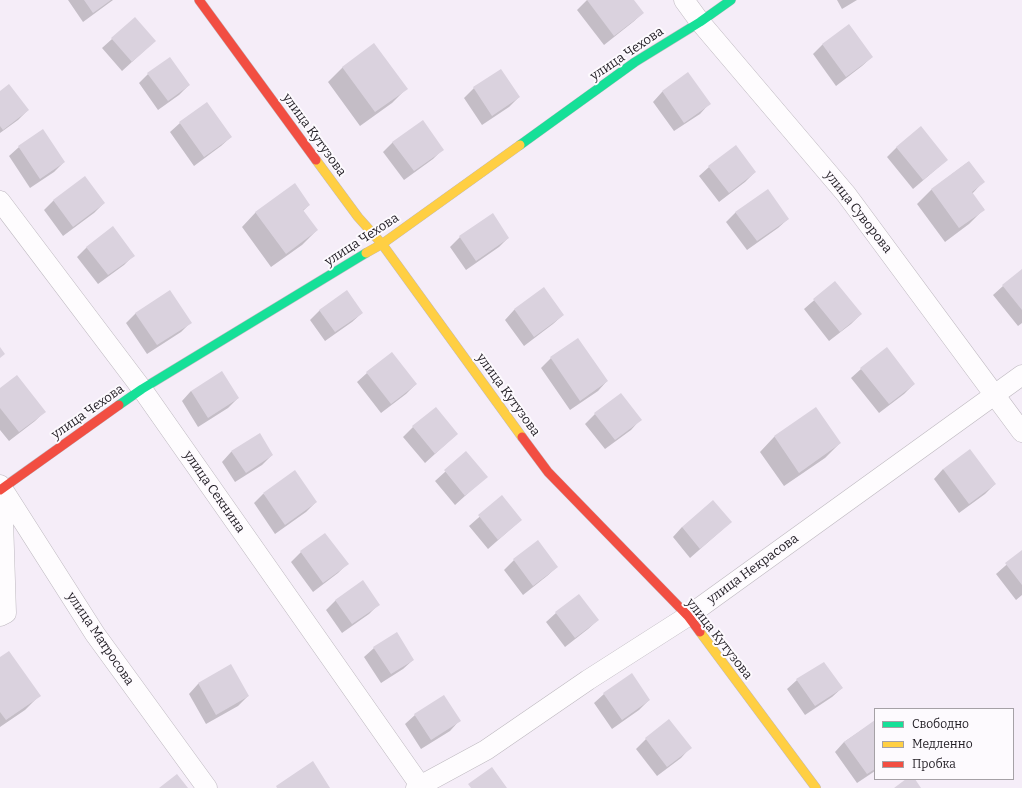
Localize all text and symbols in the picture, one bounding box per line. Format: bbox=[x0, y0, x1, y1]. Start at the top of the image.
street label: улица Чехова bbox=[587, 24, 667, 84]
street label: улица Кутузова bbox=[279, 91, 349, 179]
street label: улица Суворова bbox=[821, 168, 895, 256]
street label: улица Чехова bbox=[322, 210, 402, 270]
street label: улица Кутузова bbox=[473, 351, 543, 439]
street label: улица Чехова bbox=[49, 381, 127, 443]
street label: улица Секнина bbox=[180, 448, 248, 536]
street label: улица Некрасова bbox=[704, 531, 802, 607]
street label: улица Матросова bbox=[63, 589, 137, 689]
street label: улица Кутузова bbox=[683, 595, 755, 683]
legend bbox=[874, 708, 1014, 780]
text: Свободно bbox=[912, 717, 969, 731]
text: Медленно bbox=[912, 737, 973, 751]
text: Пробка bbox=[912, 757, 956, 771]

